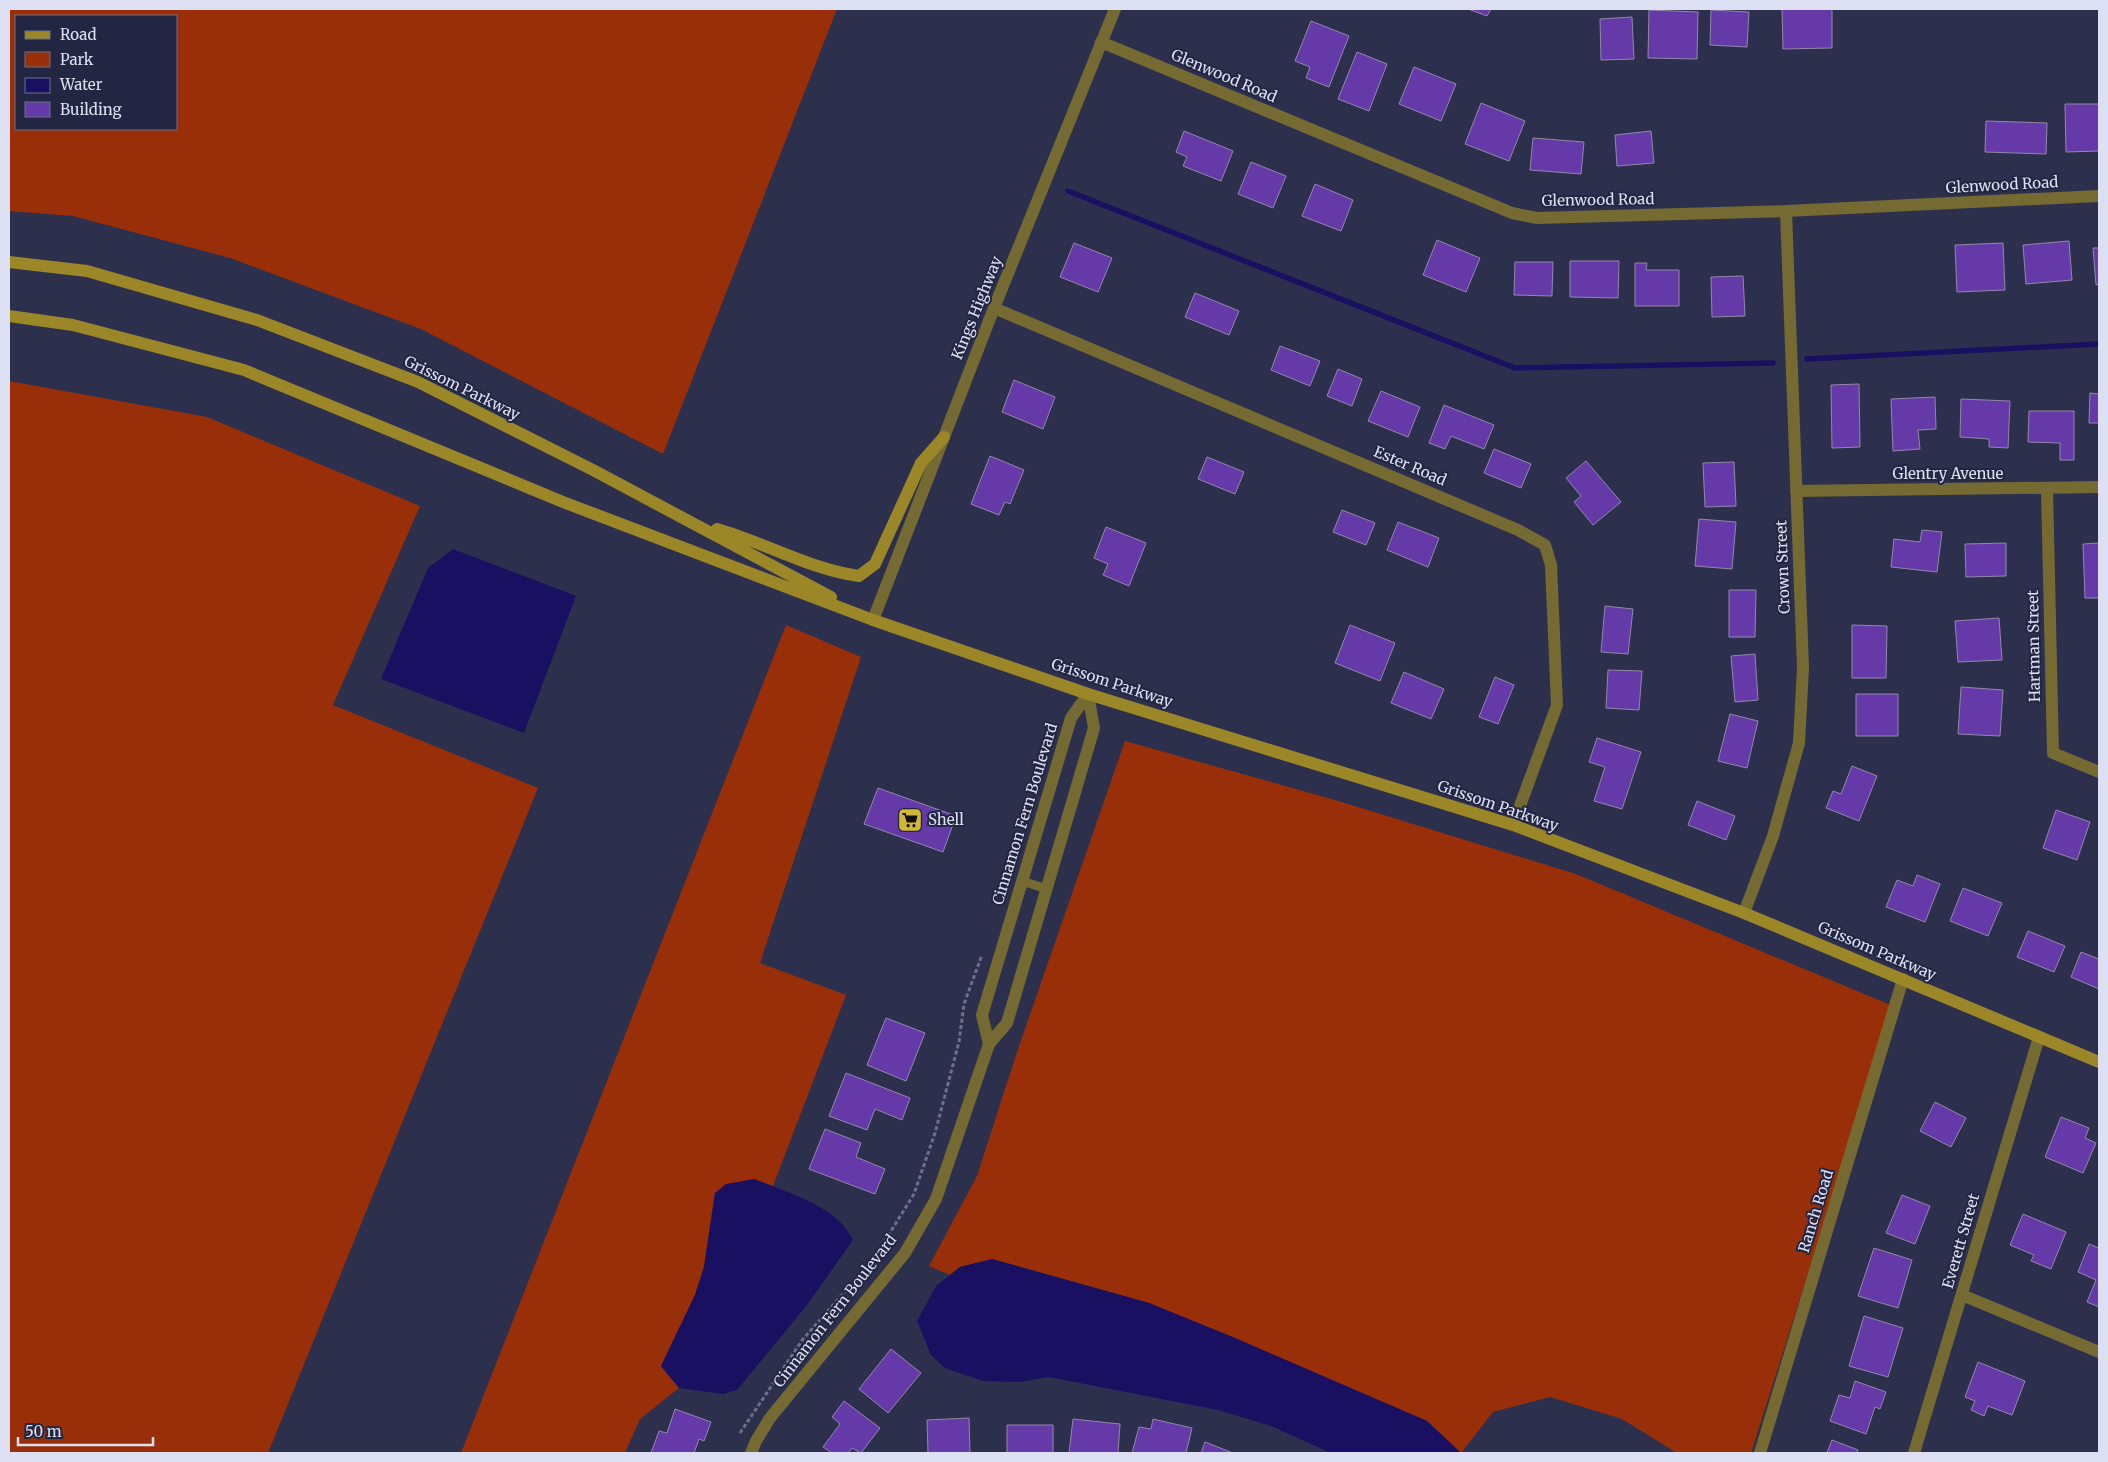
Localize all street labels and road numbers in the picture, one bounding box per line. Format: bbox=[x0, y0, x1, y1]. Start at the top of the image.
street label: Glenwood Road bbox=[1169, 45, 1280, 106]
street label: Glenwood Road bbox=[1945, 172, 2059, 197]
street label: Glenwood Road bbox=[1541, 189, 1655, 210]
street label: Kings Highway bbox=[947, 253, 1006, 362]
street label: Grissom Parkway bbox=[401, 351, 524, 424]
street label: Ester Road bbox=[1371, 442, 1449, 489]
street label: Glentry Avenue bbox=[1893, 464, 2004, 483]
street label: Crown Street bbox=[1771, 520, 1794, 614]
street label: Hartman Street bbox=[2023, 590, 2044, 702]
street label: Grissom Parkway bbox=[1049, 654, 1176, 711]
street label: Cinnamon Fern Boulevard bbox=[988, 721, 1061, 907]
street label: Grissom Parkway bbox=[1435, 776, 1561, 835]
street label: Grissom Parkway bbox=[1815, 917, 1939, 984]
street label: Ranch Road bbox=[1794, 1167, 1837, 1255]
street label: Everett Street bbox=[1938, 1191, 1983, 1290]
street label: Cinnamon Fern Boulevard bbox=[769, 1230, 900, 1391]

